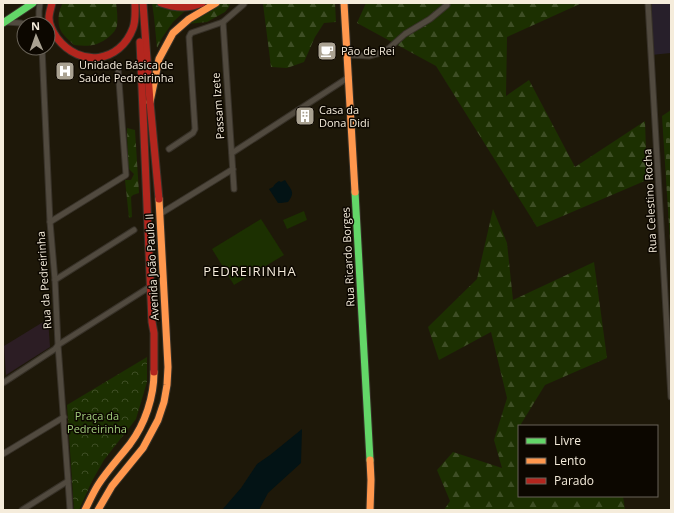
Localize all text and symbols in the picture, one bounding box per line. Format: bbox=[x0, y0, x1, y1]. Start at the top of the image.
north arrow bbox=[16, 16, 56, 56]
text: N bbox=[31, 18, 40, 33]
cafe icon: Pão de Rei bbox=[316, 40, 338, 62]
place label: Pão de Rei bbox=[341, 43, 395, 58]
place label: Unidade Básica de Saúde Pedreirinha bbox=[79, 57, 174, 85]
hospital icon: Unidade Básica de Saúde Pedreirinha bbox=[54, 60, 76, 82]
street label: Passam Izete bbox=[208, 72, 227, 140]
place label: Casa da Dona Didi bbox=[319, 102, 370, 130]
building icon: Casa da Dona Didi bbox=[294, 105, 316, 127]
street label: Rua Celestino Rocha bbox=[639, 149, 660, 253]
street label: Rua Ricardo Borges bbox=[337, 207, 358, 307]
street label: Avenida João Paulo II bbox=[141, 213, 162, 321]
street label: Rua da Pedreirinha bbox=[33, 231, 54, 329]
district label: PEDREIRINHA bbox=[203, 262, 297, 280]
park label: Praça da Pedreirinha bbox=[67, 408, 127, 436]
legend bbox=[518, 425, 658, 497]
text: Livre bbox=[554, 432, 581, 449]
text: Lento bbox=[554, 452, 586, 469]
text: Parado bbox=[554, 472, 594, 489]

